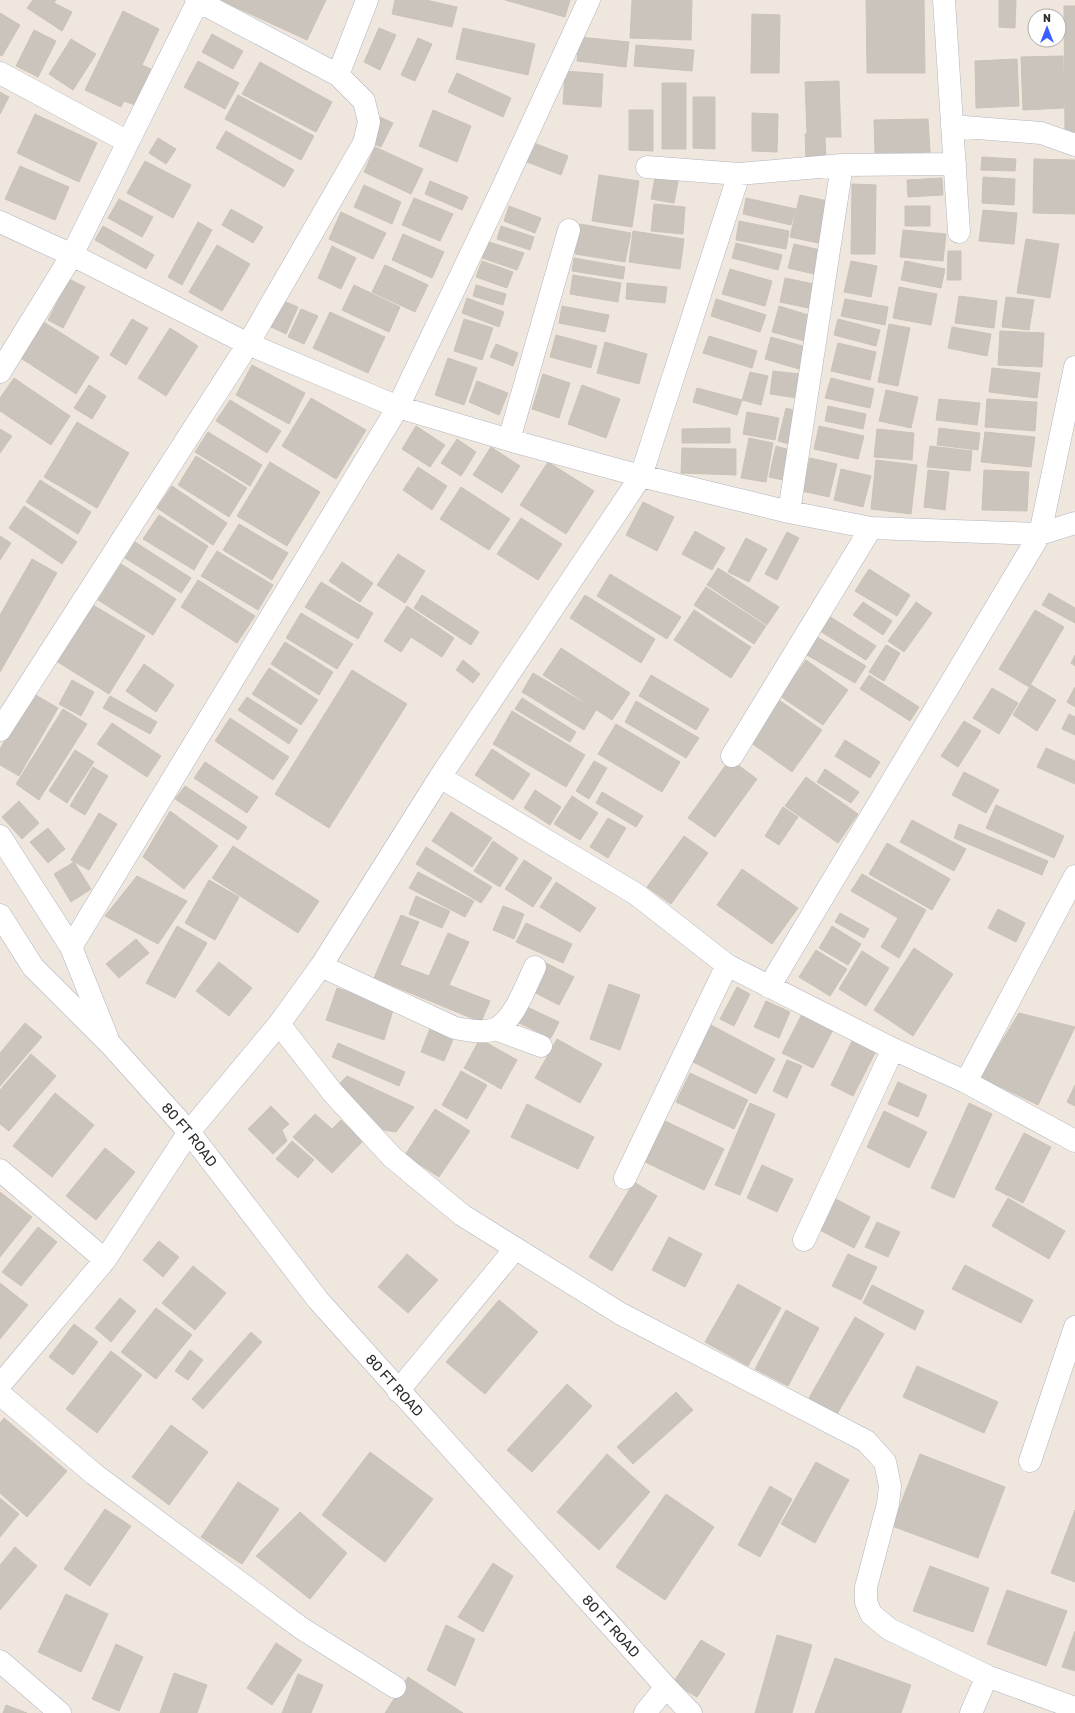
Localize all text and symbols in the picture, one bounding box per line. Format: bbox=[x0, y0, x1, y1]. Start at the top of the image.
north arrow bbox=[1027, 8, 1067, 48]
text: N bbox=[1043, 12, 1051, 25]
street label: 80 FT ROAD bbox=[158, 1099, 221, 1170]
street label: 80 FT ROAD bbox=[362, 1351, 427, 1420]
street label: 80 FT ROAD bbox=[578, 1592, 643, 1661]

